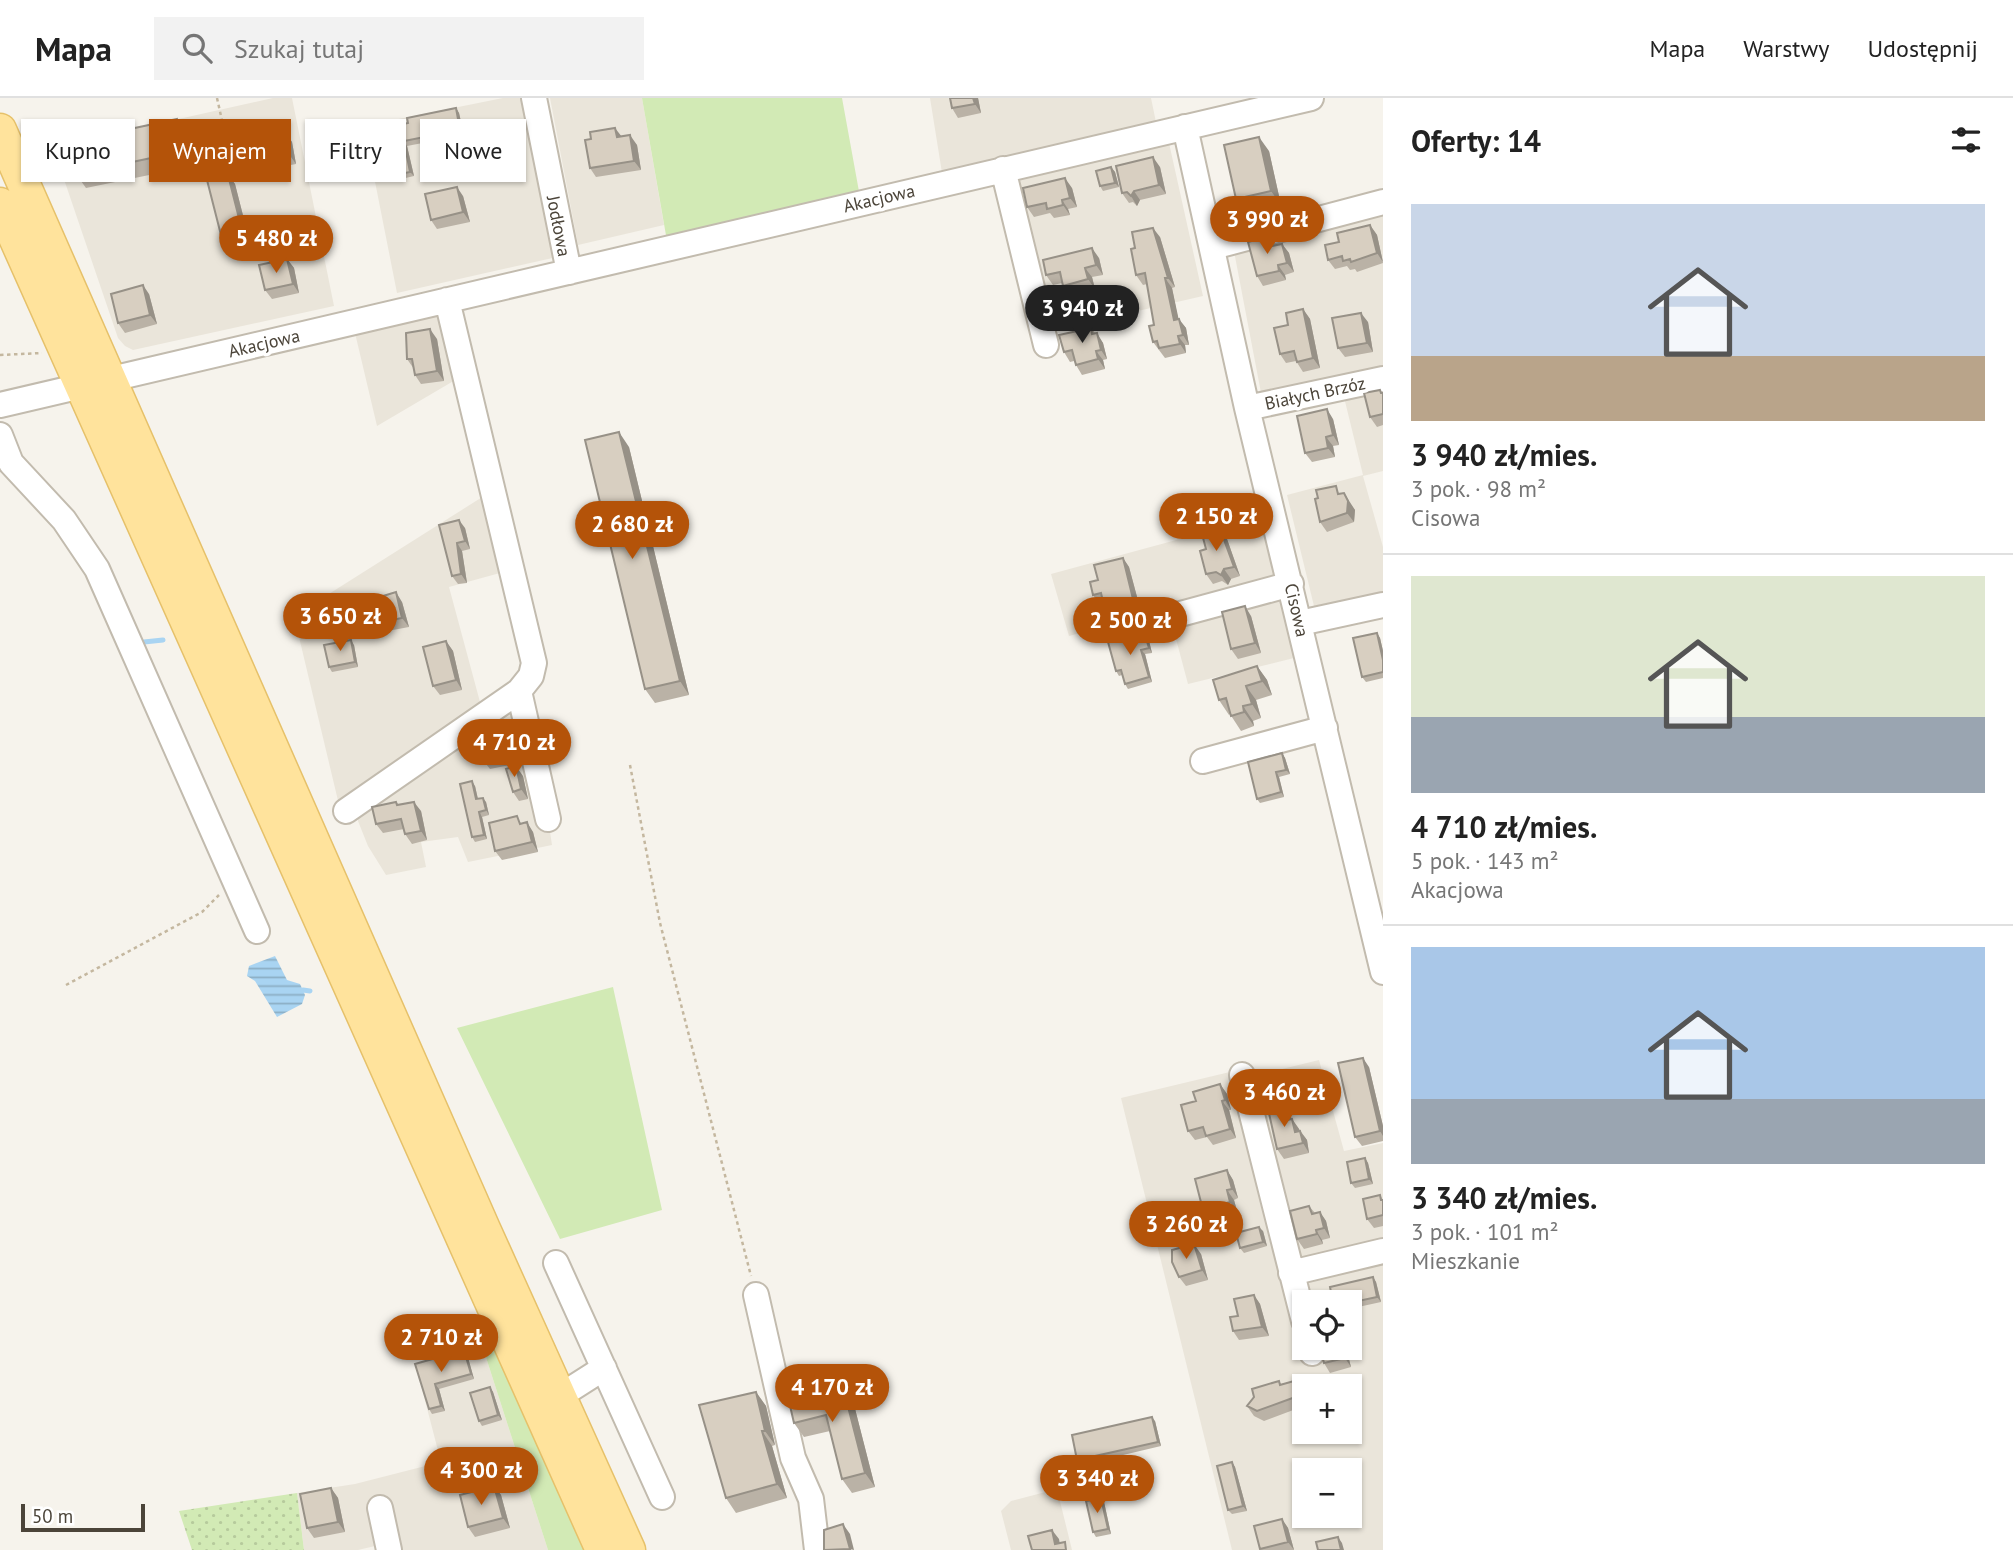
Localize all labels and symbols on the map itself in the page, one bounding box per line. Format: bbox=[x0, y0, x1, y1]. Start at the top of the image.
street label: Akacjowa bbox=[841, 179, 917, 217]
street label: Jodłowa bbox=[542, 193, 576, 258]
pin: 3 990 zł bbox=[1195, 197, 1339, 256]
pin: 5 480 zł bbox=[204, 216, 348, 275]
pin: 3 940 zł bbox=[1010, 286, 1154, 345]
street label: Akacjowa bbox=[226, 324, 302, 362]
street label: Białych Brzóz bbox=[1263, 371, 1367, 415]
pin: 2 150 zł bbox=[1144, 494, 1288, 553]
pin: 2 680 zł bbox=[560, 502, 704, 561]
street label: Cisowa bbox=[1280, 581, 1314, 639]
pin: 3 650 zł bbox=[268, 594, 412, 653]
pin: 2 500 zł bbox=[1058, 598, 1202, 657]
pin: 4 710 zł bbox=[442, 720, 586, 779]
pin: 3 460 zł bbox=[1212, 1070, 1356, 1129]
pin: 3 260 zł bbox=[1114, 1202, 1258, 1261]
pin: 2 710 zł bbox=[369, 1314, 513, 1374]
pin: 4 170 zł bbox=[760, 1364, 904, 1424]
pin: 4 300 zł bbox=[409, 1448, 553, 1507]
pin: 3 340 zł bbox=[1025, 1456, 1169, 1515]
scale bar bbox=[21, 1501, 145, 1533]

